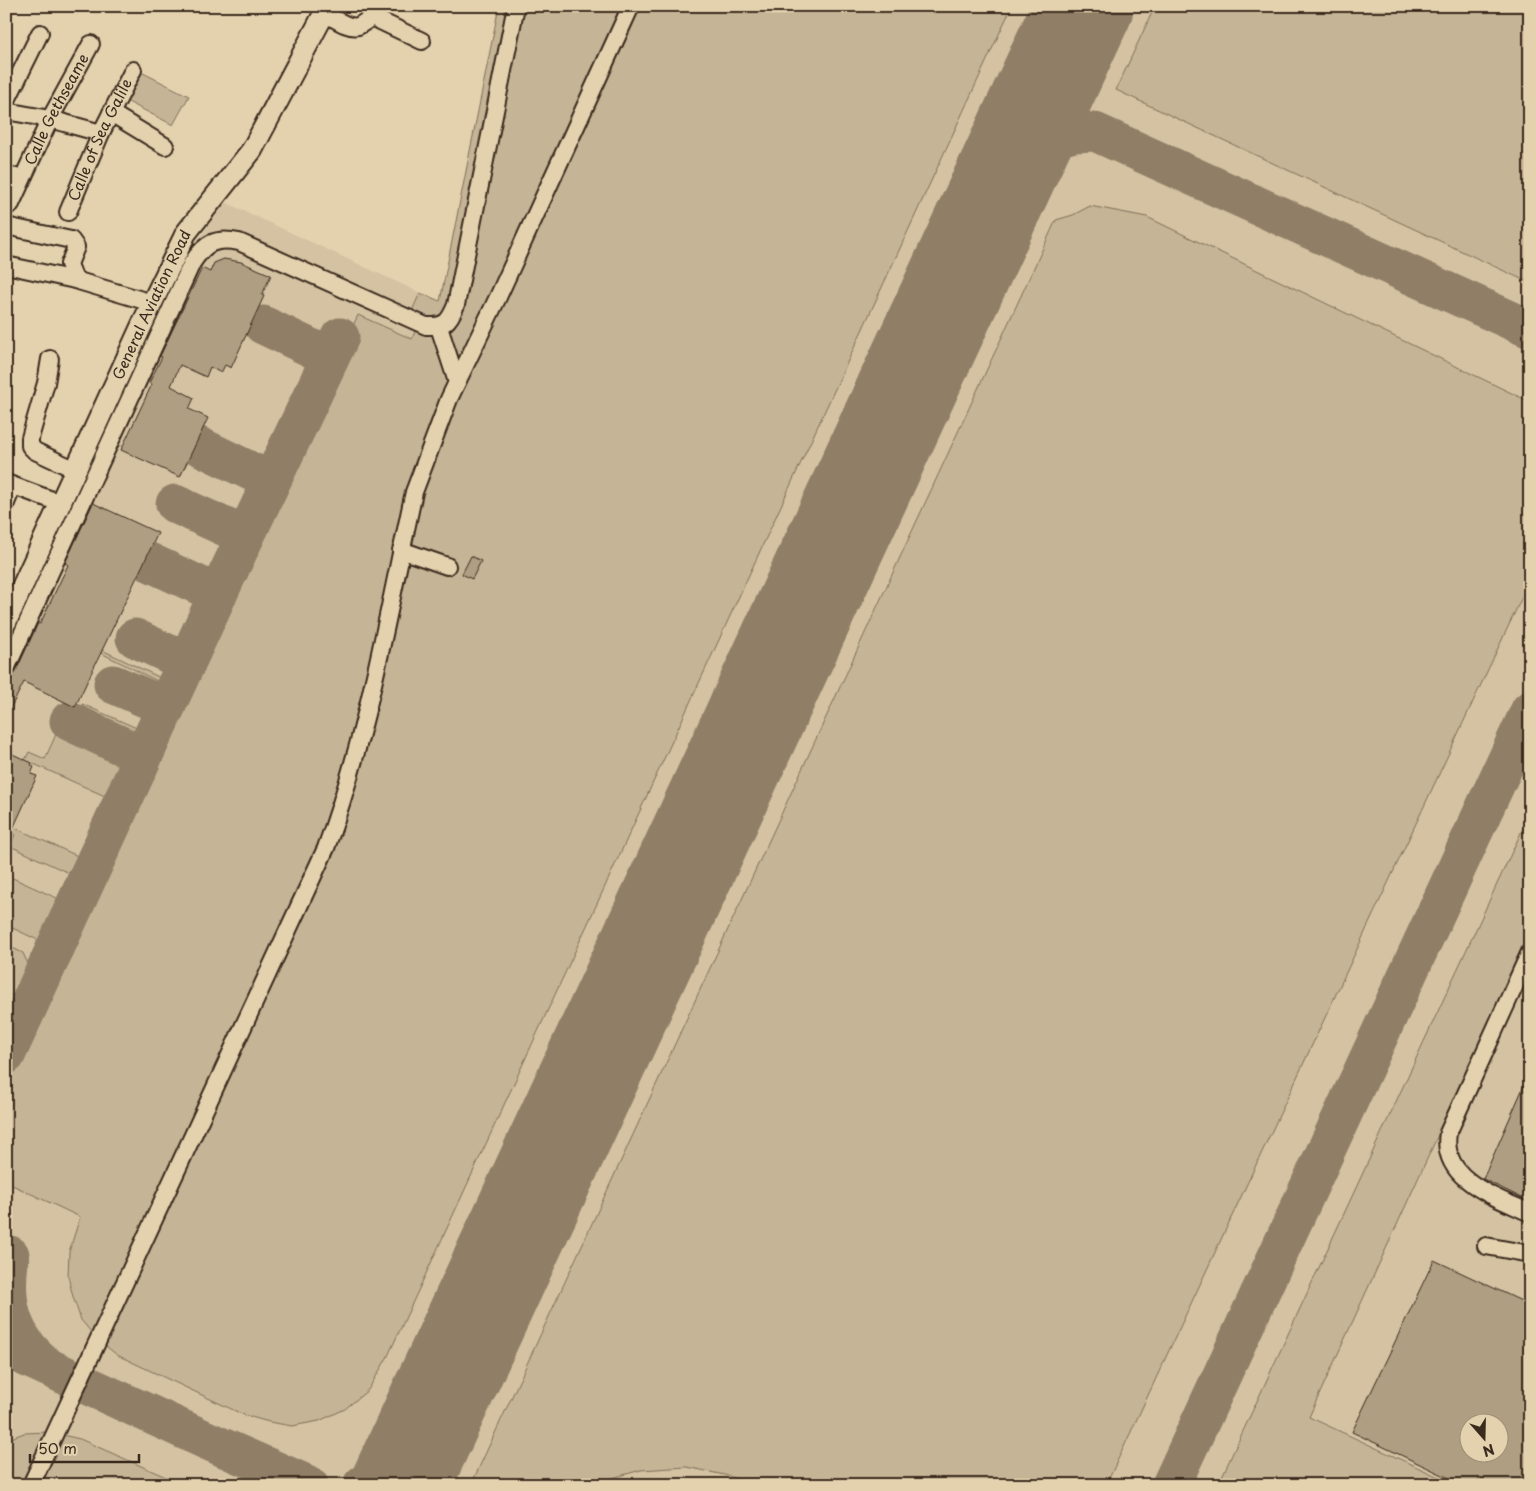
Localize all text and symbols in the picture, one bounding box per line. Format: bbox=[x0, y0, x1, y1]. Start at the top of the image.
street label: Calle Gethseame bbox=[17, 49, 94, 168]
street label: Calle of Sea Galile bbox=[61, 74, 137, 204]
street label: General Aviation Road bbox=[105, 225, 196, 383]
north arrow bbox=[1458, 1414, 1508, 1464]
scale bar bbox=[30, 1431, 139, 1463]
text: 50 m bbox=[38, 1436, 77, 1459]
text: N bbox=[1480, 1439, 1497, 1462]

